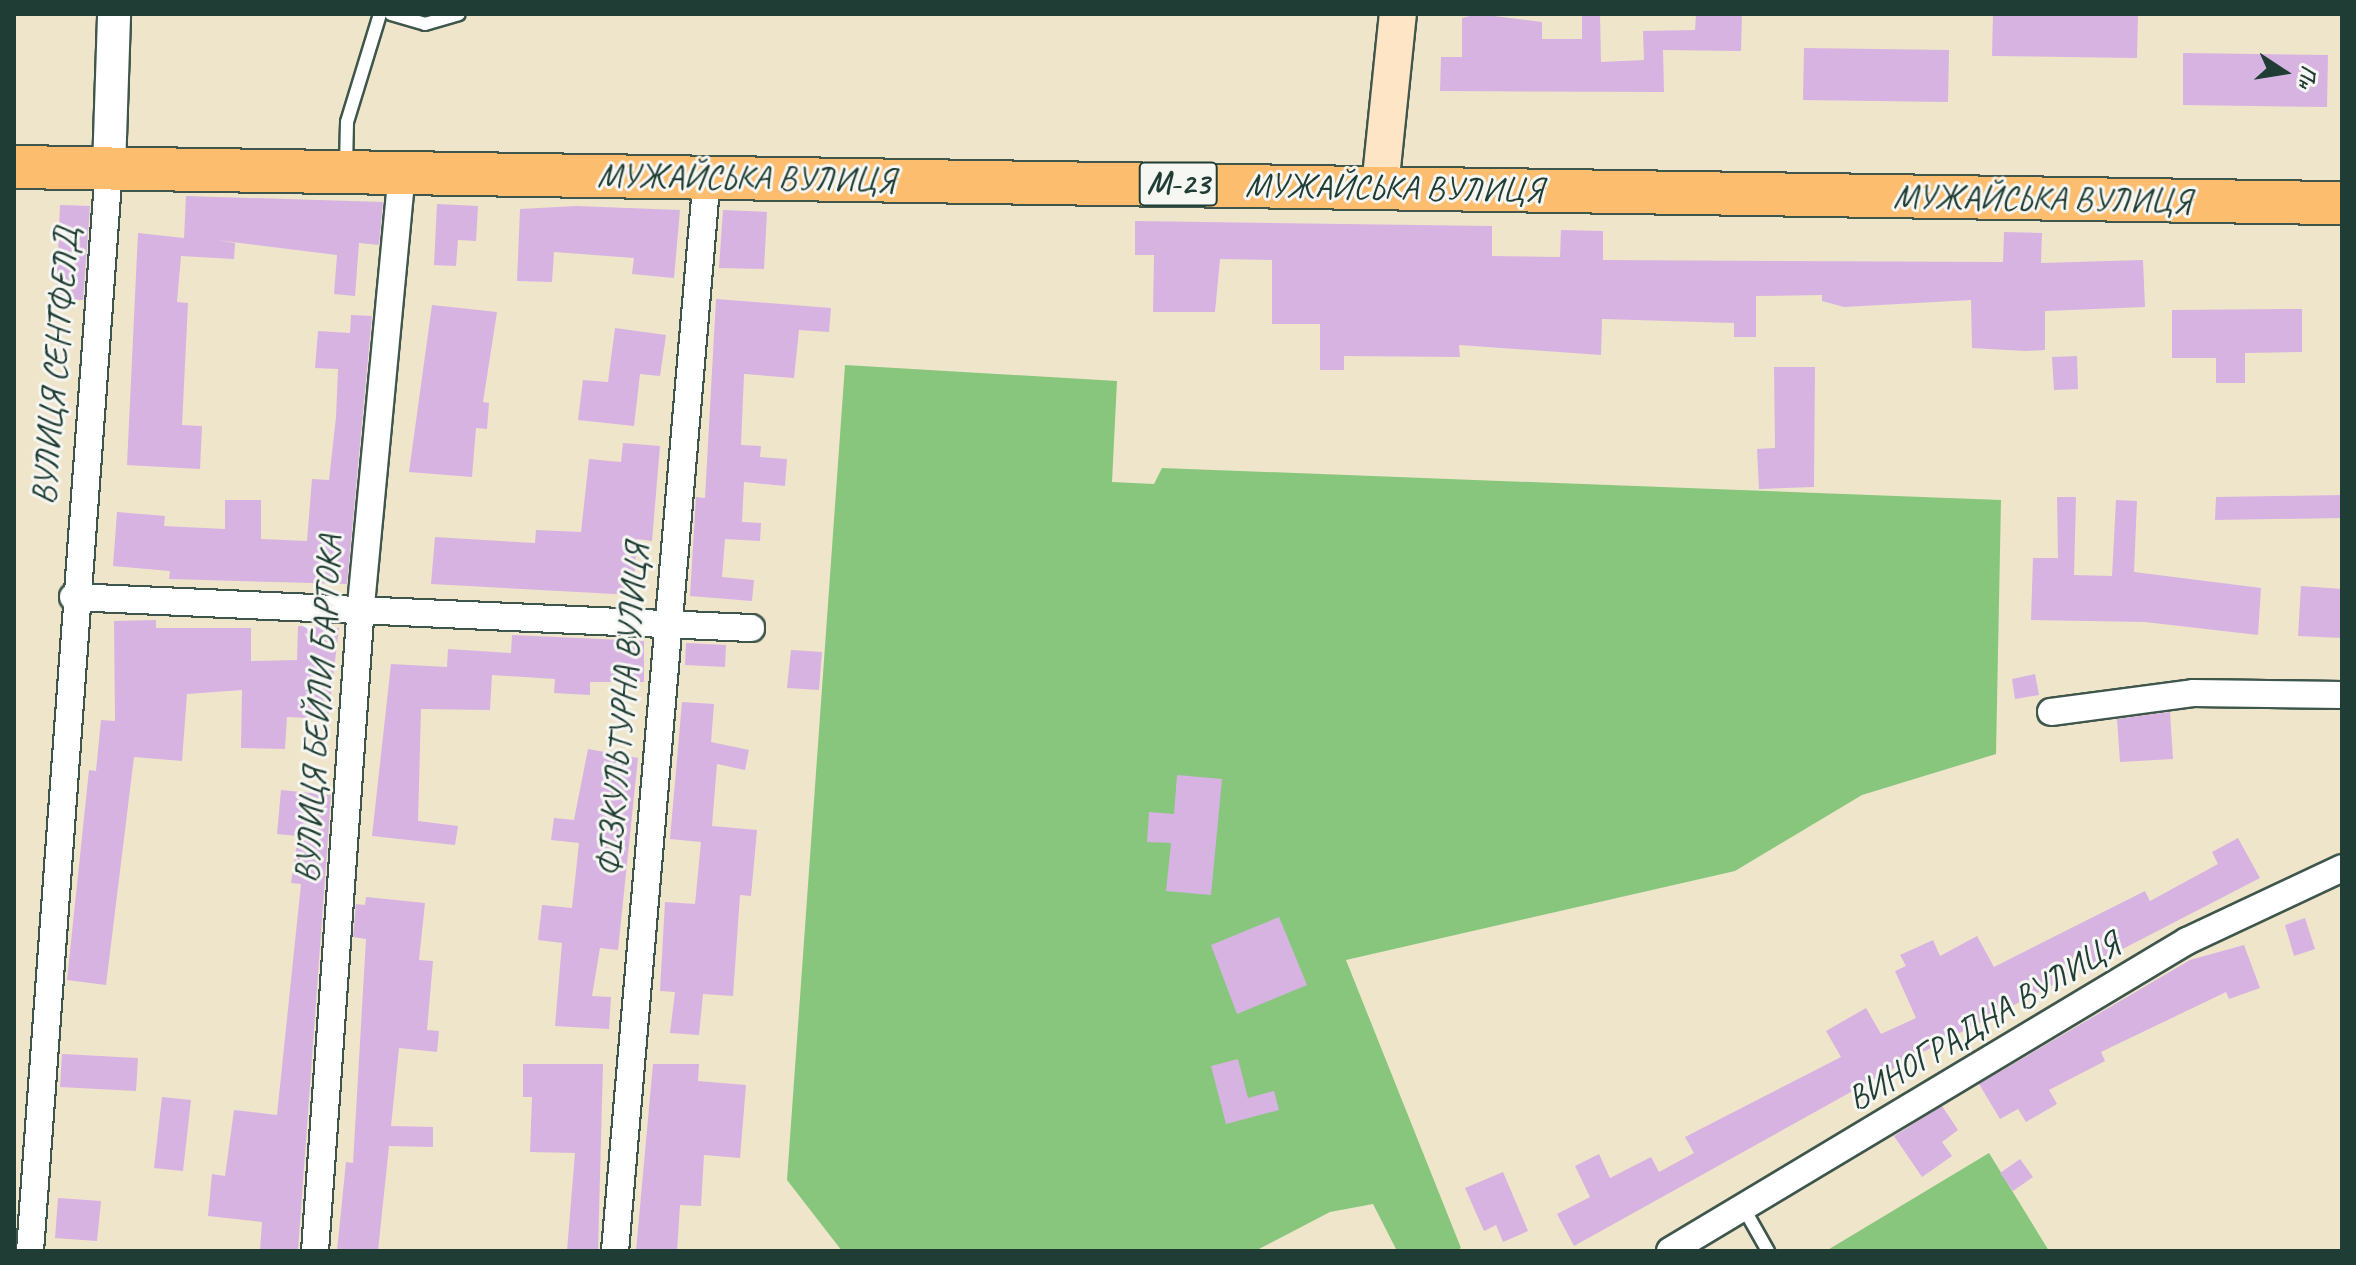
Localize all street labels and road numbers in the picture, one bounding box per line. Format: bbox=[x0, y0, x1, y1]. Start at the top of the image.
street label: МУЖАЙСЬКА ВУЛИЦЯ bbox=[598, 154, 894, 200]
road number: М-23 bbox=[1138, 156, 1218, 212]
street label: МУЖАЙСЬКА ВУЛИЦЯ bbox=[1246, 164, 1542, 210]
street label: МУЖАЙСЬКА ВУЛИЦЯ bbox=[1894, 175, 2190, 221]
street label: ВУЛИЦЯ СЕНТФЕЛД bbox=[23, 226, 87, 506]
street label: ВУЛИЦЯ БЕЙЛИ БАРТОКА bbox=[286, 534, 350, 884]
street label: ФІЗКУЛЬТУРНА ВУЛИЦЯ bbox=[587, 542, 657, 878]
street label: ВИНОГРАДНА ВУЛИЦЯ bbox=[1840, 924, 2126, 1118]

